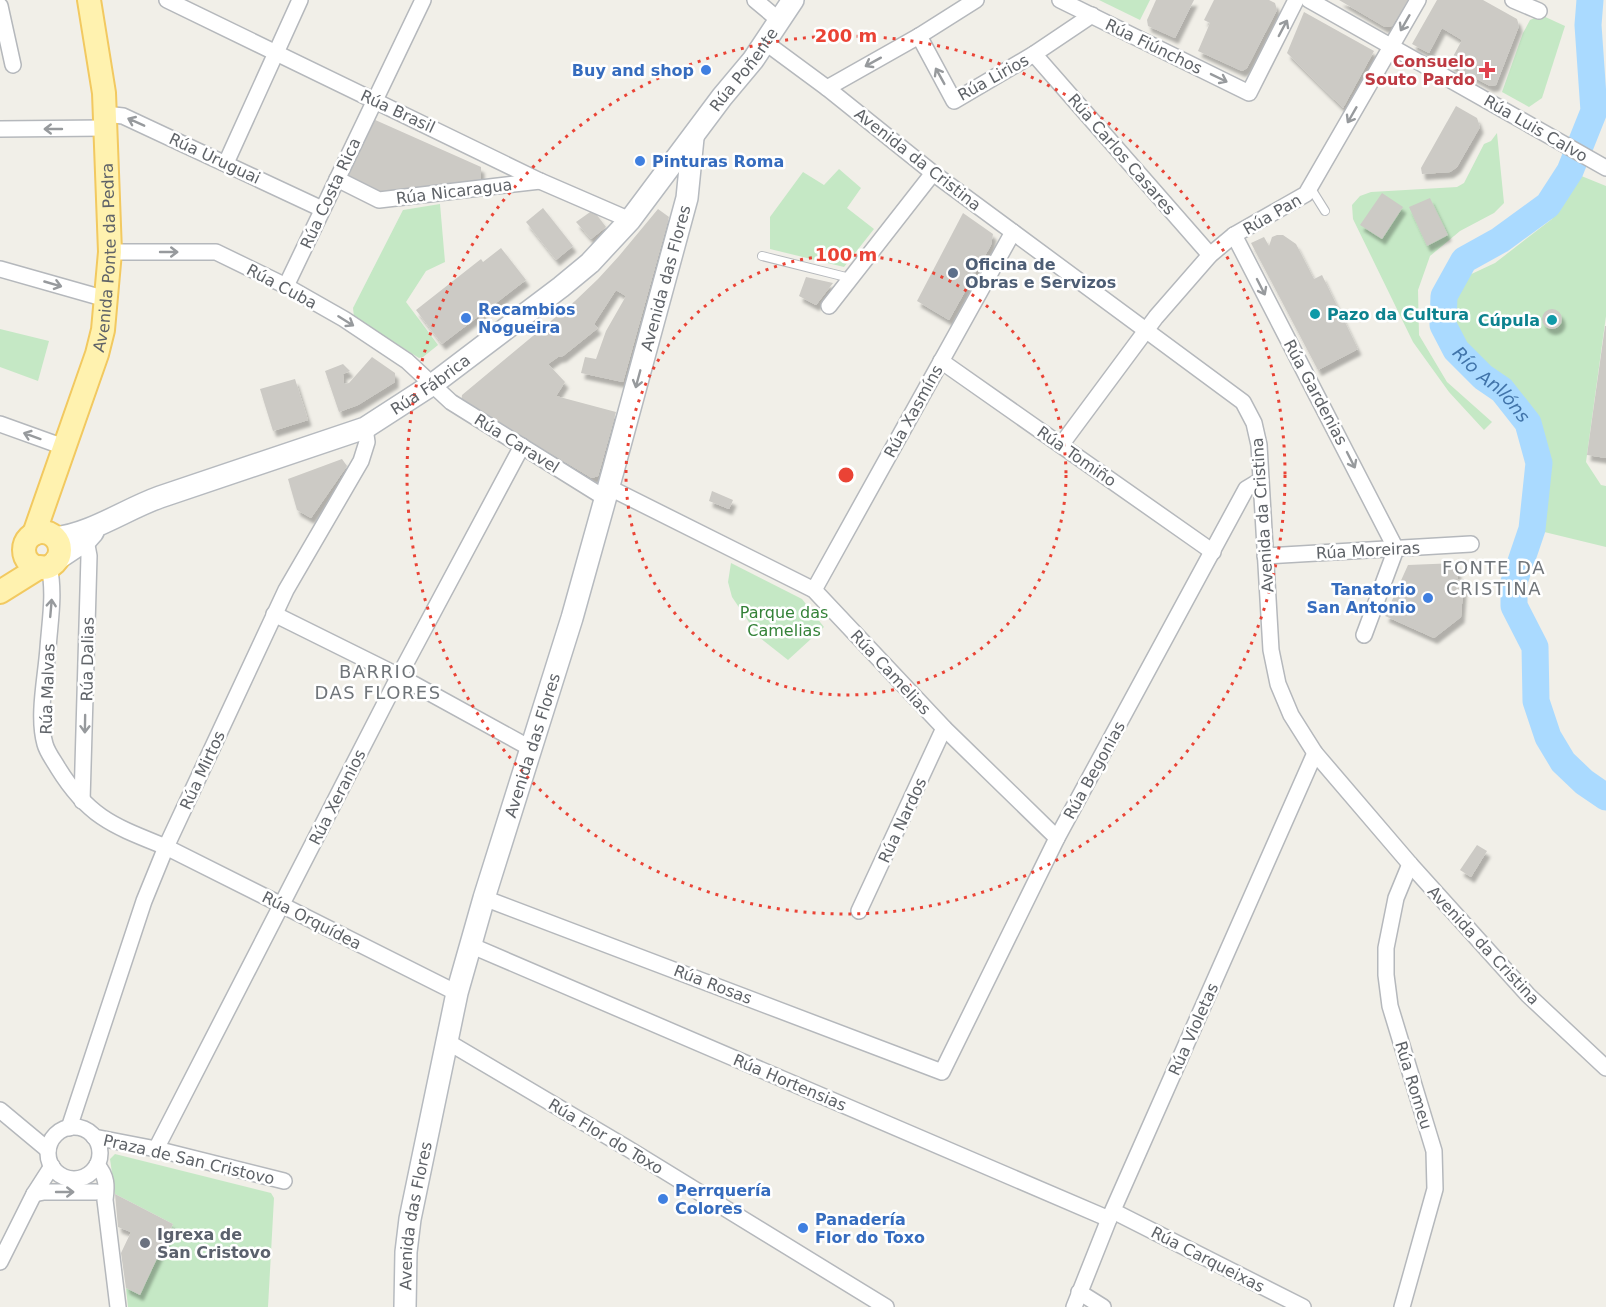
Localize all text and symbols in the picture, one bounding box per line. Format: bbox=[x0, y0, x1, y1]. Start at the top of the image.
one-way arrow bbox=[1398, 14, 1410, 31]
street label: Rúa Fiúnchos bbox=[1102, 15, 1205, 78]
one-way arrow bbox=[1277, 20, 1289, 37]
street label: Rúa Poñente bbox=[706, 24, 782, 115]
text: 200 m bbox=[815, 25, 877, 46]
street label: Rúa Lirios bbox=[955, 50, 1032, 105]
place label: Consuelo Souto Pardo bbox=[1364, 52, 1475, 89]
one-way arrow bbox=[864, 57, 882, 68]
place label: Buy and shop bbox=[572, 61, 694, 80]
marker: Buy and shop bbox=[699, 63, 713, 77]
marker: Consuelo Souto Pardo bbox=[1480, 63, 1494, 77]
one-way arrow bbox=[934, 68, 946, 85]
one-way arrow bbox=[1210, 73, 1228, 85]
street label: Rúa Brasil bbox=[358, 86, 438, 137]
street label: Rúa Carlos Casares bbox=[1064, 90, 1179, 219]
street label: Rúa Luis Calvo bbox=[1480, 91, 1591, 166]
street label: Avenida da Cristina bbox=[851, 104, 985, 215]
one-way arrow bbox=[1345, 106, 1357, 123]
one-way arrow bbox=[128, 116, 146, 127]
one-way arrow bbox=[43, 123, 63, 135]
street label: Rúa Uruguai bbox=[166, 129, 263, 188]
street label: Rúa Costa Rica bbox=[296, 135, 364, 252]
place label: Pinturas Roma bbox=[652, 152, 784, 171]
marker: Pinturas Roma bbox=[633, 154, 647, 168]
street label: Avenida Ponte da Pedra bbox=[89, 163, 120, 354]
street label: Rúa Nicaragua bbox=[395, 175, 513, 208]
street label: Rúa Pan bbox=[1240, 190, 1305, 239]
street label: Avenida das Flores bbox=[637, 203, 695, 353]
text: 100 m bbox=[815, 244, 877, 265]
one-way arrow bbox=[158, 246, 178, 258]
place label: Oficina de Obras e Servizos bbox=[965, 255, 1116, 292]
street label: Rúa Cuba bbox=[243, 260, 320, 313]
marker: Oficina de Obras e Servizos bbox=[946, 266, 960, 280]
one-way arrow bbox=[1255, 278, 1267, 295]
one-way arrow bbox=[43, 279, 62, 290]
place label: Recambios Nogueira bbox=[478, 300, 576, 337]
place label: Pazo da Cultura bbox=[1327, 305, 1469, 324]
marker: Pazo da Cultura bbox=[1308, 307, 1322, 321]
marker: Recambios Nogueira bbox=[459, 311, 473, 325]
place label: Cúpula bbox=[1478, 311, 1540, 330]
marker: Cúpula bbox=[1545, 313, 1559, 327]
one-way arrow bbox=[337, 315, 354, 327]
street label: Rúa Gardenias bbox=[1280, 336, 1351, 448]
water label: Río Anllóns bbox=[1449, 342, 1534, 426]
street label: Rúa Fábrica bbox=[387, 350, 474, 419]
street label: Rúa Xasmíns bbox=[880, 362, 947, 461]
one-way arrow bbox=[631, 369, 643, 388]
street label: Rúa Caravel bbox=[471, 410, 563, 477]
street label: Rúa Tomiño bbox=[1033, 422, 1120, 491]
one-way arrow bbox=[23, 429, 42, 440]
street label: Avenida da Cristina bbox=[1248, 437, 1277, 593]
one-way arrow bbox=[1345, 451, 1357, 468]
centre of rings bbox=[836, 465, 856, 485]
street label: Rúa Moreiras bbox=[1315, 538, 1421, 563]
district label: FONTE DA CRISTINA bbox=[1442, 557, 1546, 599]
place label: Tanatorio San Antonio bbox=[1306, 580, 1416, 617]
marker: Tanatorio San Antonio bbox=[1421, 591, 1435, 605]
one-way arrow bbox=[46, 598, 57, 618]
park label: Parque das Camelias bbox=[740, 603, 828, 640]
street label: Rúa Dalias bbox=[77, 617, 98, 701]
street label: Rúa Camelias bbox=[847, 626, 935, 719]
street label: Rúa Malvas bbox=[36, 643, 59, 735]
district label: BARRIO DAS FLORES bbox=[314, 661, 442, 703]
street label: Avenida das Flores bbox=[501, 671, 564, 820]
one-way arrow bbox=[80, 714, 91, 734]
street label: Rúa Begonias bbox=[1060, 718, 1129, 822]
street label: Rúa Mirtos bbox=[176, 728, 229, 813]
street label: Rúa Xeranios bbox=[305, 746, 370, 848]
street label: Rúa Nardos bbox=[874, 775, 930, 866]
street label: Avenida da Cristina bbox=[1424, 882, 1544, 1009]
street label: Rúa Orquídea bbox=[259, 887, 365, 954]
street label: Rúa Rosas bbox=[671, 961, 755, 1008]
street label: Rúa Violetas bbox=[1165, 980, 1222, 1078]
street label: Rúa Romeu bbox=[1391, 1039, 1436, 1132]
street label: Rúa Hortensias bbox=[730, 1050, 849, 1115]
street label: Rúa Flor do Toxo bbox=[545, 1095, 667, 1178]
street label: Praza de San Cristovo bbox=[101, 1131, 276, 1188]
street label: Avenida das Flores bbox=[396, 1140, 436, 1290]
place label: Perrquería Colores bbox=[675, 1181, 771, 1218]
one-way arrow bbox=[54, 1186, 74, 1198]
marker: Perrquería Colores bbox=[656, 1192, 670, 1206]
place label: Panadería Flor do Toxo bbox=[815, 1210, 925, 1247]
marker: Panadería Flor do Toxo bbox=[796, 1221, 810, 1235]
street label: Rúa Carqueixas bbox=[1148, 1223, 1268, 1296]
place label: Igrexa de San Cristovo bbox=[157, 1225, 271, 1262]
marker: Igrexa de San Cristovo bbox=[138, 1236, 152, 1250]

